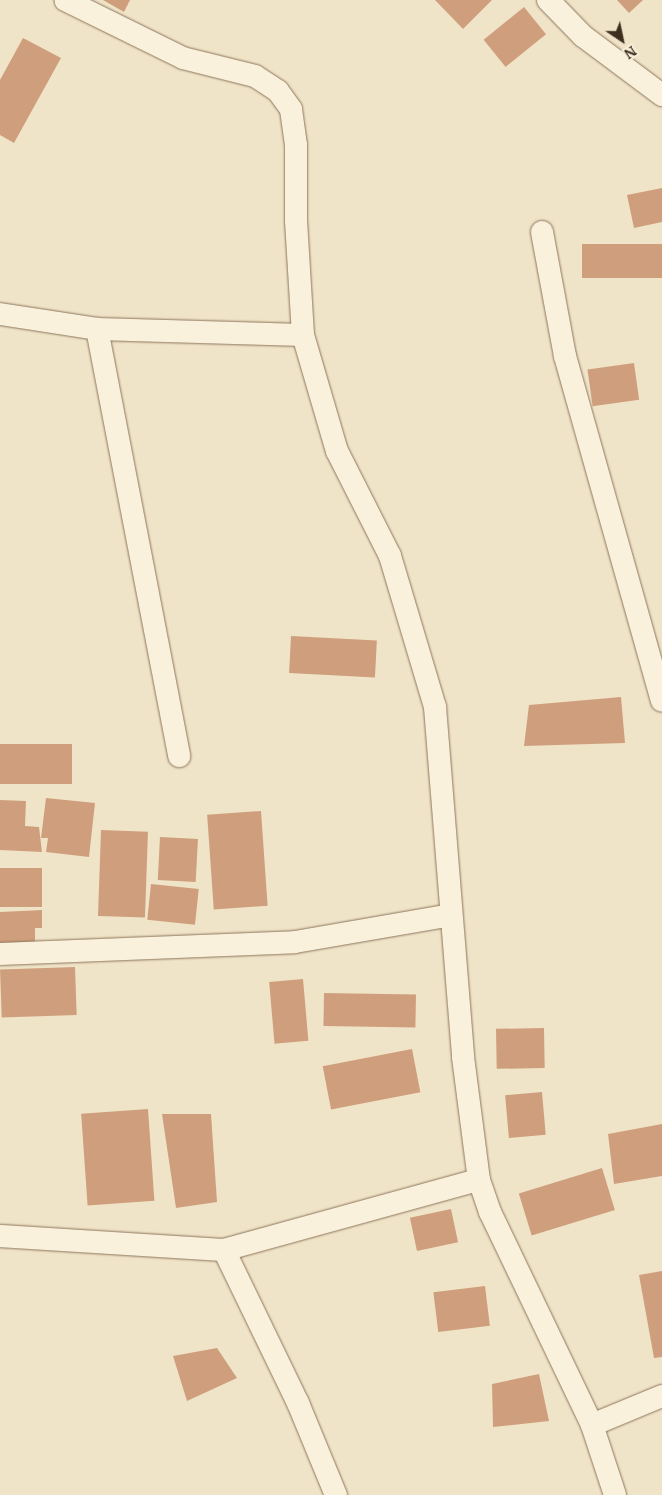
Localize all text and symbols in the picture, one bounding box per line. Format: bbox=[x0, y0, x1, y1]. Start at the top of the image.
north arrow bbox=[597, 15, 647, 65]
text: N bbox=[621, 42, 640, 63]

